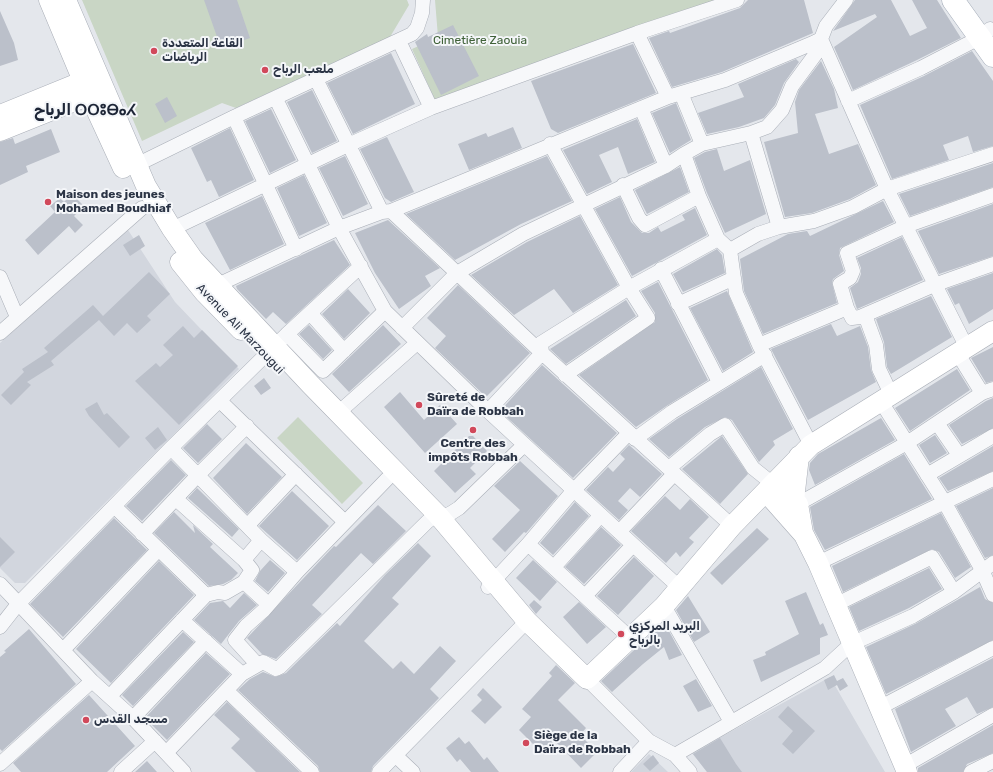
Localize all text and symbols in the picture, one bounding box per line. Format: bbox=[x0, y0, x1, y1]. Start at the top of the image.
park label: Cimetière Zaouia bbox=[433, 34, 527, 48]
place label: القاعة المتعددة الرياضات bbox=[162, 37, 243, 65]
marker: القاعة المتعددة الرياضات bbox=[149, 46, 159, 56]
place label: ملعب الرباح bbox=[273, 63, 334, 77]
marker: ملعب الرباح bbox=[260, 65, 270, 75]
district label: الرباح ⵔⵔⵓⴱⴰⵃ bbox=[34, 100, 136, 120]
place label: Maison des jeunes Mohamed Boudhiaf bbox=[56, 188, 171, 216]
marker: Maison des jeunes Mohamed Boudhiaf bbox=[43, 197, 53, 207]
street label: Avenue Ali Marzougui bbox=[193, 281, 287, 377]
place label: Sûreté de Daïra de Robbah bbox=[427, 391, 524, 419]
marker: Sûreté de Daïra de Robbah bbox=[414, 400, 424, 410]
marker: Centre des impôts Robbah bbox=[468, 425, 478, 435]
place label: Centre des impôts Robbah bbox=[428, 437, 518, 465]
place label: البريد المركزي بالرباح bbox=[629, 620, 700, 648]
marker: البريد المركزي بالرباح bbox=[616, 629, 626, 639]
place label: مسجد القدس bbox=[94, 713, 168, 727]
marker: مسجد القدس bbox=[81, 715, 91, 725]
place label: Siège de la Daïra de Robbah bbox=[534, 729, 631, 757]
marker: Siège de la Daïra de Robbah bbox=[521, 738, 531, 748]

